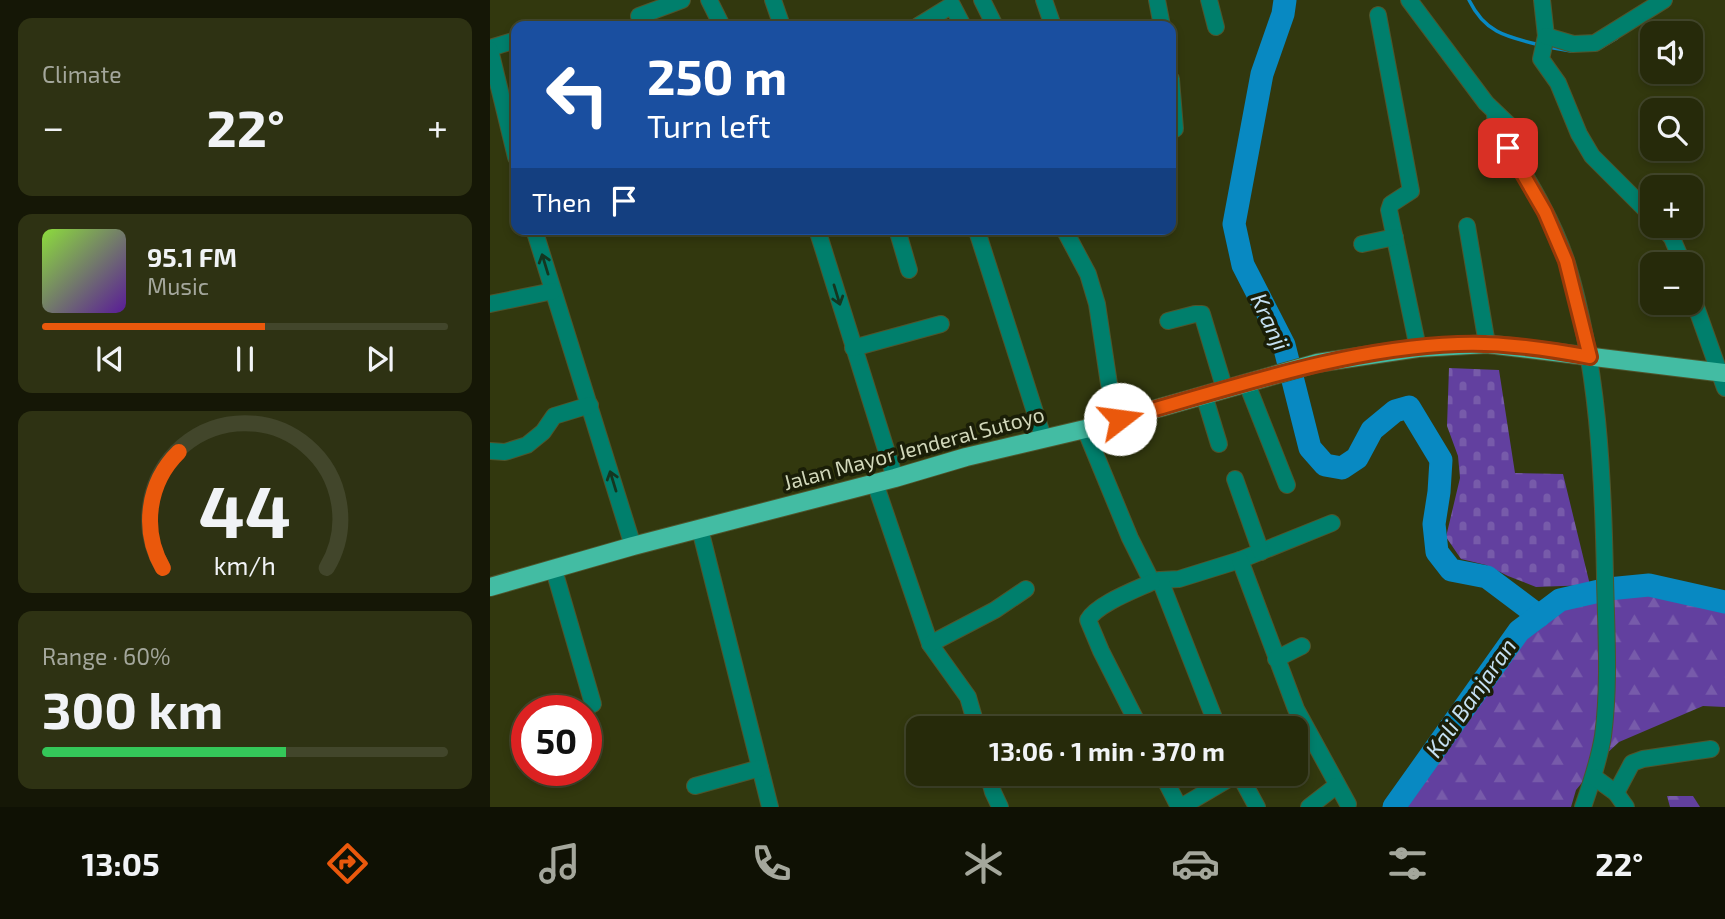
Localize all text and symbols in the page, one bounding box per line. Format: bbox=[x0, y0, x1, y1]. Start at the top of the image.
map controls bbox=[1640, 21, 1703, 315]
button: sound bbox=[1640, 21, 1703, 84]
text: 250 m bbox=[647, 46, 787, 105]
icon: left bbox=[532, 49, 623, 140]
text: Climate bbox=[42, 60, 122, 88]
text: 22° bbox=[206, 95, 285, 157]
button: search bbox=[1640, 98, 1703, 161]
text: − bbox=[42, 103, 64, 149]
text: + bbox=[427, 103, 448, 149]
text: Turn left bbox=[647, 106, 771, 144]
pin bbox=[1478, 118, 1538, 178]
icon: arrive bbox=[1489, 129, 1527, 167]
button: + bbox=[1640, 175, 1703, 238]
icon: arrive bbox=[605, 182, 643, 220]
text: Then bbox=[532, 186, 591, 217]
text: 95.1 FM bbox=[147, 241, 237, 272]
button: − bbox=[1640, 252, 1703, 315]
one-way arrow bbox=[537, 253, 550, 275]
text: Music bbox=[147, 272, 209, 300]
one-way arrow bbox=[831, 283, 844, 305]
water label: Kranji bbox=[1245, 288, 1296, 355]
icon: previous bbox=[91, 340, 129, 378]
icon: pause bbox=[226, 340, 264, 378]
icon: next bbox=[361, 340, 399, 378]
position arrow bbox=[1083, 382, 1157, 456]
street label: Jalan Mayor Jenderal Sutoyo bbox=[780, 401, 1047, 494]
text: 44 bbox=[199, 465, 291, 553]
one-way arrow bbox=[606, 470, 619, 492]
text: km/h bbox=[214, 549, 276, 579]
water label: Kali Banjaran bbox=[1419, 632, 1521, 762]
text: Range · 60% bbox=[42, 642, 171, 670]
text: 300 km bbox=[42, 677, 223, 739]
speed limit sign: 50 bbox=[511, 695, 602, 786]
text: 13:06 · 1 min · 370 m bbox=[989, 735, 1225, 766]
icon: directions bbox=[323, 839, 372, 888]
icon: music bbox=[535, 839, 584, 888]
icon: phone bbox=[747, 839, 796, 888]
icon: climate bbox=[959, 839, 1008, 888]
icon: car bbox=[1171, 839, 1220, 888]
icon: filters bbox=[1383, 839, 1432, 888]
text: 13:05 bbox=[82, 844, 160, 882]
text: 22° bbox=[1595, 844, 1643, 882]

